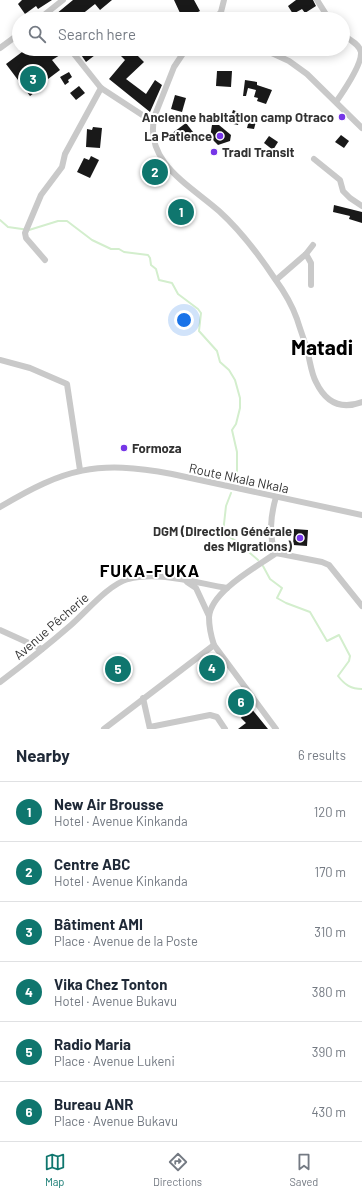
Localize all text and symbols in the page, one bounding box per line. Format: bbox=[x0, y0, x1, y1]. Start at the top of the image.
search box bbox=[12, 12, 350, 56]
icon: search bbox=[26, 23, 48, 45]
text: Search here bbox=[58, 25, 136, 43]
pin: 3 bbox=[20, 64, 46, 94]
place label: Ancienne habitation camp Otraco bbox=[142, 109, 334, 125]
marker: Ancienne habitation camp Otraco bbox=[337, 112, 347, 122]
place label: La Patience bbox=[144, 128, 212, 144]
marker: La Patience bbox=[215, 131, 225, 141]
place label: Tradi Transit bbox=[222, 144, 294, 160]
marker: Tradi Transit bbox=[209, 147, 219, 157]
pin: 2 bbox=[142, 157, 168, 187]
pin: 1 bbox=[168, 197, 194, 227]
your location bbox=[174, 310, 194, 330]
district label: Matadi bbox=[291, 334, 353, 359]
place label: Formoza bbox=[132, 440, 182, 456]
marker: Formoza bbox=[119, 443, 129, 453]
street label: Route Nkala Nkala bbox=[188, 460, 290, 496]
place label: DGM (Direction Générale des Migrations) bbox=[153, 523, 292, 554]
marker: DGM (Direction Générale des Migrations) bbox=[295, 533, 305, 543]
district label: FUKA-FUKA bbox=[100, 560, 200, 580]
street label: Avenue Pêcherie bbox=[10, 589, 92, 663]
pin: 4 bbox=[199, 653, 225, 683]
pin: 5 bbox=[105, 654, 131, 684]
pin: 6 bbox=[228, 687, 254, 717]
text: Nearby bbox=[16, 745, 70, 765]
text: 6 results bbox=[298, 747, 346, 763]
text: New Air Brousse bbox=[54, 795, 164, 813]
text: 1 bbox=[27, 804, 31, 820]
text: 120 m bbox=[314, 804, 346, 820]
text: Hotel · Avenue Kinkanda bbox=[54, 813, 188, 829]
text: Centre ABC bbox=[54, 855, 130, 873]
text: 2 bbox=[25, 864, 33, 880]
text: 170 m bbox=[315, 864, 346, 880]
text: Hotel · Avenue Kinkanda bbox=[54, 873, 188, 889]
text: Bâtiment AMI bbox=[54, 915, 143, 933]
text: 3 bbox=[25, 924, 33, 940]
text: 310 m bbox=[314, 924, 346, 940]
text: Place · Avenue de la Poste bbox=[54, 933, 198, 949]
text: Vika Chez Tonton bbox=[54, 975, 167, 993]
text: 4 bbox=[25, 984, 33, 1000]
text: 380 m bbox=[312, 984, 346, 1000]
text: Hotel · Avenue Bukavu bbox=[54, 993, 177, 1009]
text: Radio Maria bbox=[54, 1035, 131, 1053]
text: 5 bbox=[25, 1044, 33, 1060]
text: 390 m bbox=[312, 1044, 346, 1060]
text: Place · Avenue Lukeni bbox=[54, 1053, 175, 1069]
text: Bureau ANR bbox=[54, 1095, 133, 1113]
text: 6 bbox=[26, 1104, 32, 1120]
text: 430 m bbox=[311, 1104, 346, 1120]
text: Place · Avenue Bukavu bbox=[54, 1113, 178, 1129]
tab: Map bbox=[44, 1151, 66, 1188]
tab: Directions bbox=[153, 1151, 202, 1188]
tab: Saved bbox=[289, 1151, 318, 1188]

